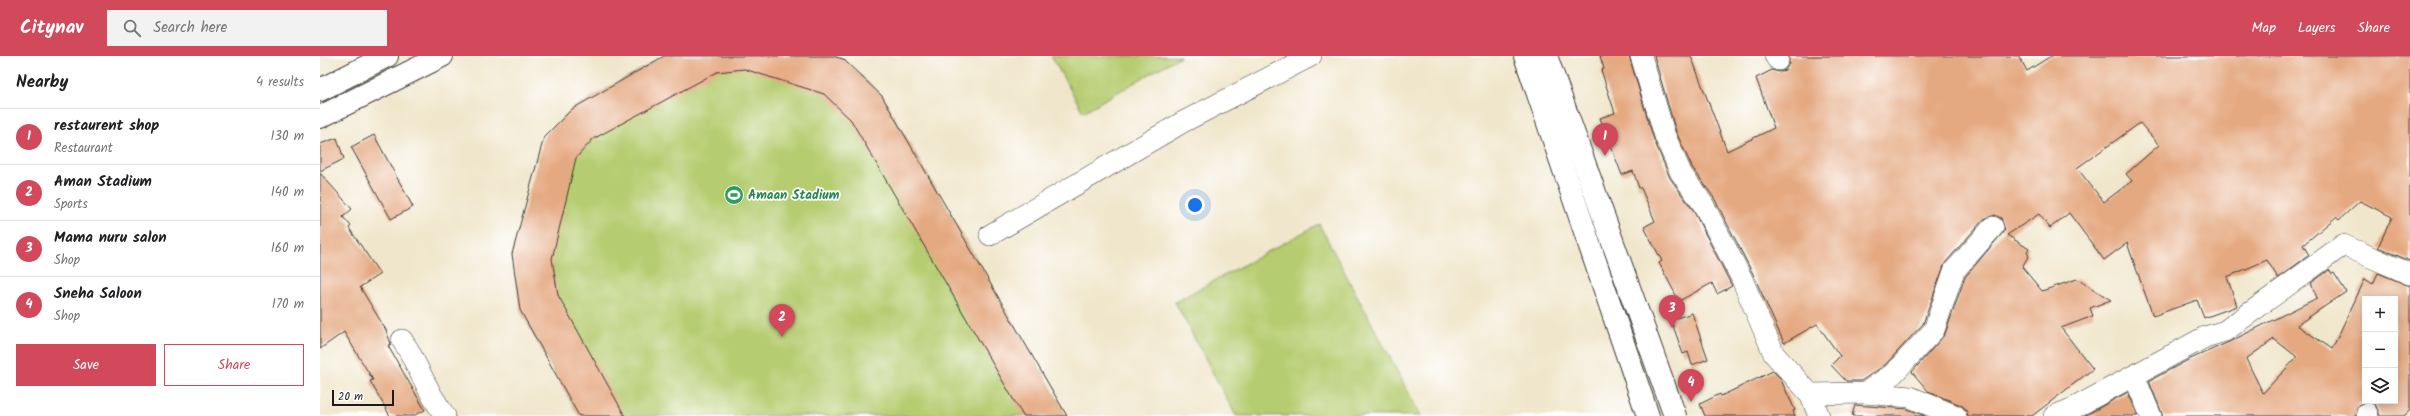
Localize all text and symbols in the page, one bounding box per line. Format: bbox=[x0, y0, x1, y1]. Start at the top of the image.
search box bbox=[107, 10, 387, 46]
text: Citynav bbox=[20, 13, 83, 43]
text: Search here bbox=[153, 16, 227, 40]
icon: search bbox=[121, 17, 143, 39]
text: Map bbox=[2252, 17, 2276, 39]
text: Layers bbox=[2298, 17, 2336, 39]
text: Share bbox=[2358, 17, 2390, 39]
text: Nearby bbox=[16, 69, 68, 96]
text: 4 results bbox=[256, 72, 304, 93]
text: restaurent shop bbox=[54, 114, 159, 138]
pin: 1 bbox=[1592, 123, 1618, 156]
text: 1 bbox=[27, 126, 31, 147]
text: 130 m bbox=[270, 126, 304, 147]
text: Restaurant bbox=[54, 138, 113, 159]
text: Aman Stadium bbox=[54, 170, 152, 194]
text: 2 bbox=[25, 182, 33, 203]
text: 140 m bbox=[271, 182, 304, 203]
sports icon: Amaan Stadium bbox=[723, 184, 745, 206]
place label: Amaan Stadium bbox=[748, 185, 840, 206]
text: Sports bbox=[54, 194, 88, 215]
your location bbox=[1185, 195, 1205, 215]
text: Mama nuru salon bbox=[54, 226, 167, 250]
text: 3 bbox=[25, 238, 33, 259]
text: 160 m bbox=[271, 238, 304, 259]
text: Shop bbox=[54, 250, 80, 271]
text: Sneha Saloon bbox=[54, 282, 142, 306]
text: 4 bbox=[25, 294, 33, 315]
text: 170 m bbox=[272, 294, 304, 315]
pin: 3 bbox=[1659, 295, 1685, 328]
map controls bbox=[2362, 296, 2398, 404]
button: + bbox=[2362, 296, 2398, 332]
pin: 2 bbox=[769, 304, 795, 337]
text: Shop bbox=[54, 306, 80, 327]
button: − bbox=[2362, 332, 2398, 368]
button: Save bbox=[16, 344, 156, 386]
button: Share bbox=[164, 344, 304, 386]
button: layers bbox=[2362, 368, 2398, 404]
pin: 4 bbox=[1678, 369, 1704, 402]
scale bar bbox=[332, 388, 394, 407]
text: 20 m bbox=[338, 388, 363, 406]

